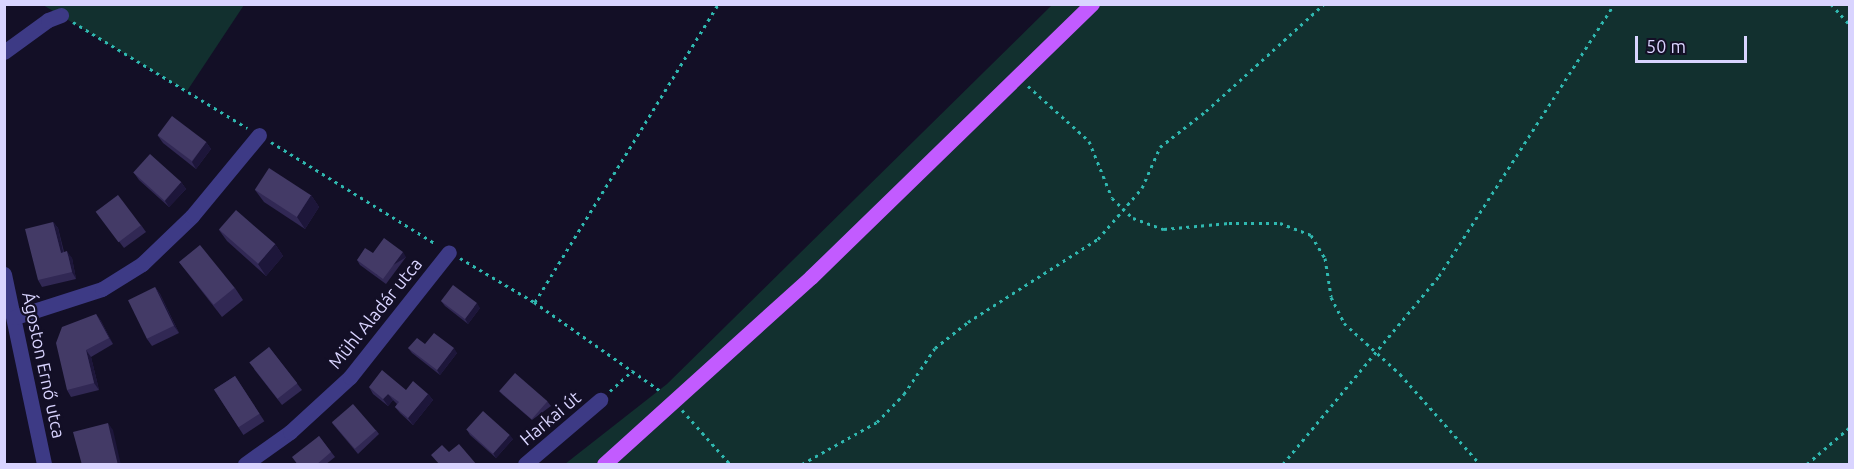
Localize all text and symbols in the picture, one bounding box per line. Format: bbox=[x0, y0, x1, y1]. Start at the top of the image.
scale bar bbox=[1638, 24, 1750, 62]
text: 50 m bbox=[1646, 36, 1686, 56]
street label: Mühl Aladár utca bbox=[324, 253, 426, 373]
street label: Ágoston Ernő utca bbox=[18, 290, 70, 440]
street label: Harkai út bbox=[515, 386, 585, 450]

